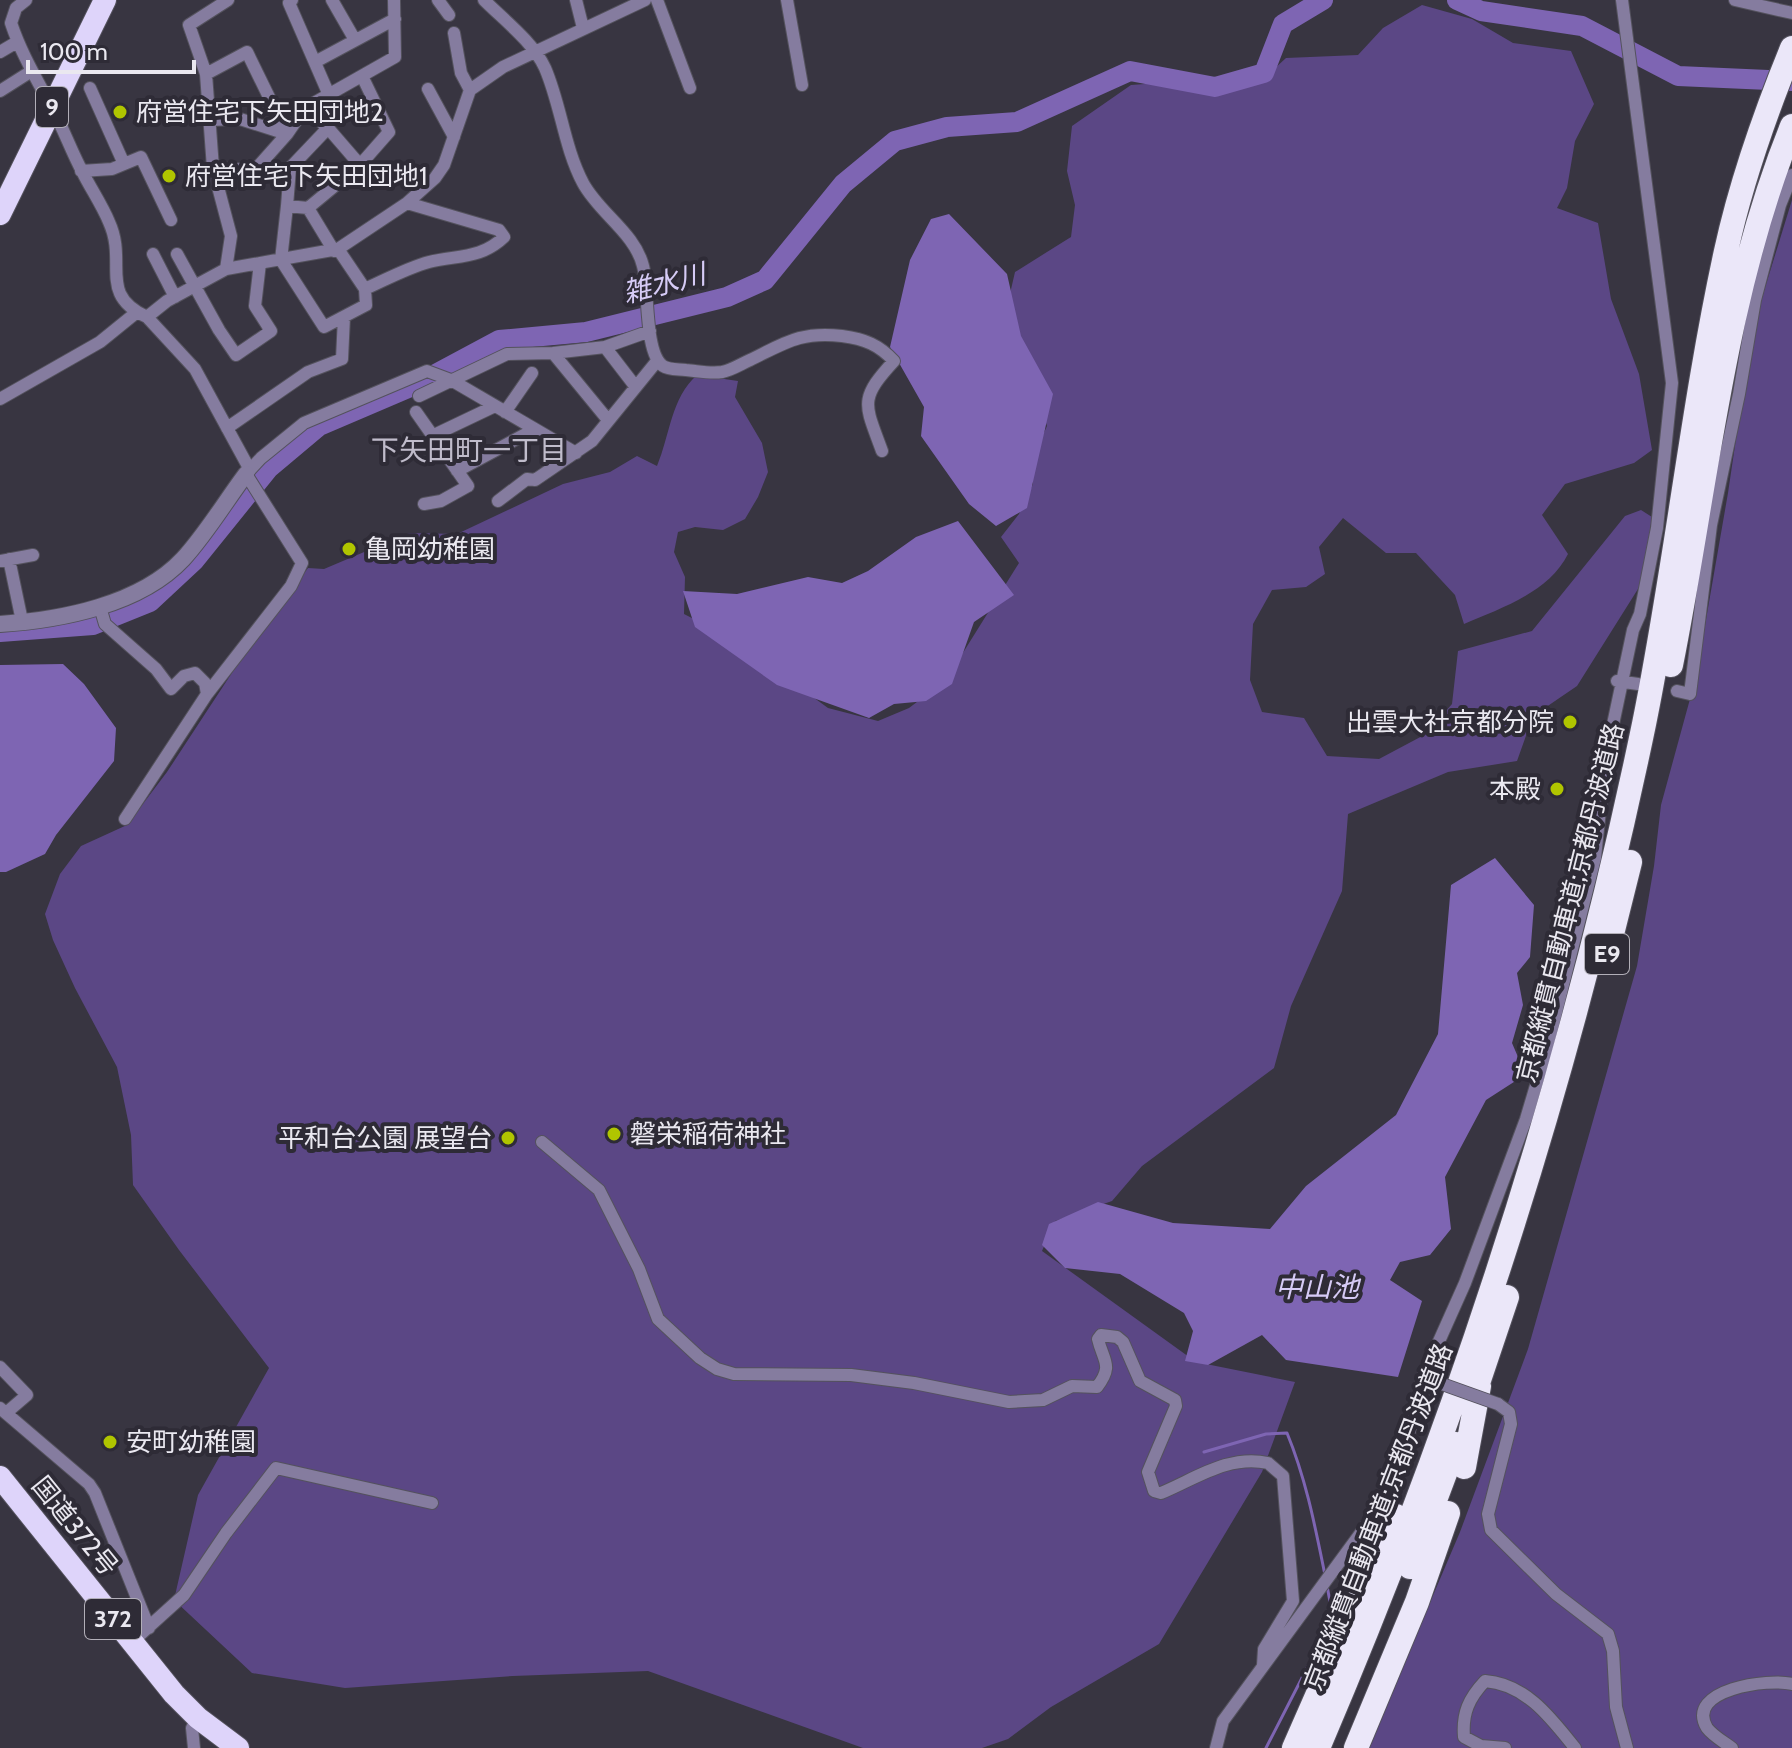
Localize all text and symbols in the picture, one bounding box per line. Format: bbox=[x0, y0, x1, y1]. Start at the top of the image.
scale bar bbox=[28, 24, 194, 74]
text: 100 m bbox=[40, 37, 108, 66]
road number: 9 bbox=[36, 87, 68, 127]
place label: 府営住宅下矢田団地2 bbox=[136, 96, 384, 128]
marker: 府営住宅下矢田団地2 bbox=[111, 103, 129, 121]
place label: 府営住宅下矢田団地1 bbox=[185, 160, 427, 192]
marker: 府営住宅下矢田団地1 bbox=[160, 167, 178, 185]
water label: 雑水川 bbox=[619, 256, 712, 310]
district label: 下矢田町一丁目 bbox=[371, 433, 567, 467]
place label: 亀岡幼稚園 bbox=[365, 533, 495, 565]
marker: 亀岡幼稚園 bbox=[340, 540, 358, 558]
place label: 出雲大社京都分院 bbox=[1346, 706, 1554, 738]
marker: 出雲大社京都分院 bbox=[1561, 713, 1579, 731]
street label: 京都縦貫自動車道;京都丹波道路 bbox=[1510, 720, 1630, 1086]
place label: 本殿 bbox=[1489, 773, 1541, 805]
marker: 本殿 bbox=[1548, 780, 1566, 798]
road number: E9 bbox=[1585, 934, 1629, 974]
place label: 磐栄稲荷神社 bbox=[630, 1118, 786, 1150]
place label: 平和台公園 展望台 bbox=[278, 1122, 492, 1154]
marker: 磐栄稲荷神社 bbox=[605, 1125, 623, 1143]
marker: 平和台公園 展望台 bbox=[499, 1129, 517, 1147]
water label: 中山池 bbox=[1275, 1270, 1362, 1304]
street label: 京都縦貫自動車道;京都丹波道路 bbox=[1297, 1339, 1459, 1695]
place label: 安町幼稚園 bbox=[126, 1426, 256, 1458]
marker: 安町幼稚園 bbox=[101, 1433, 119, 1451]
street label: 国道372号 bbox=[25, 1470, 125, 1582]
road number: 372 bbox=[85, 1599, 141, 1639]

